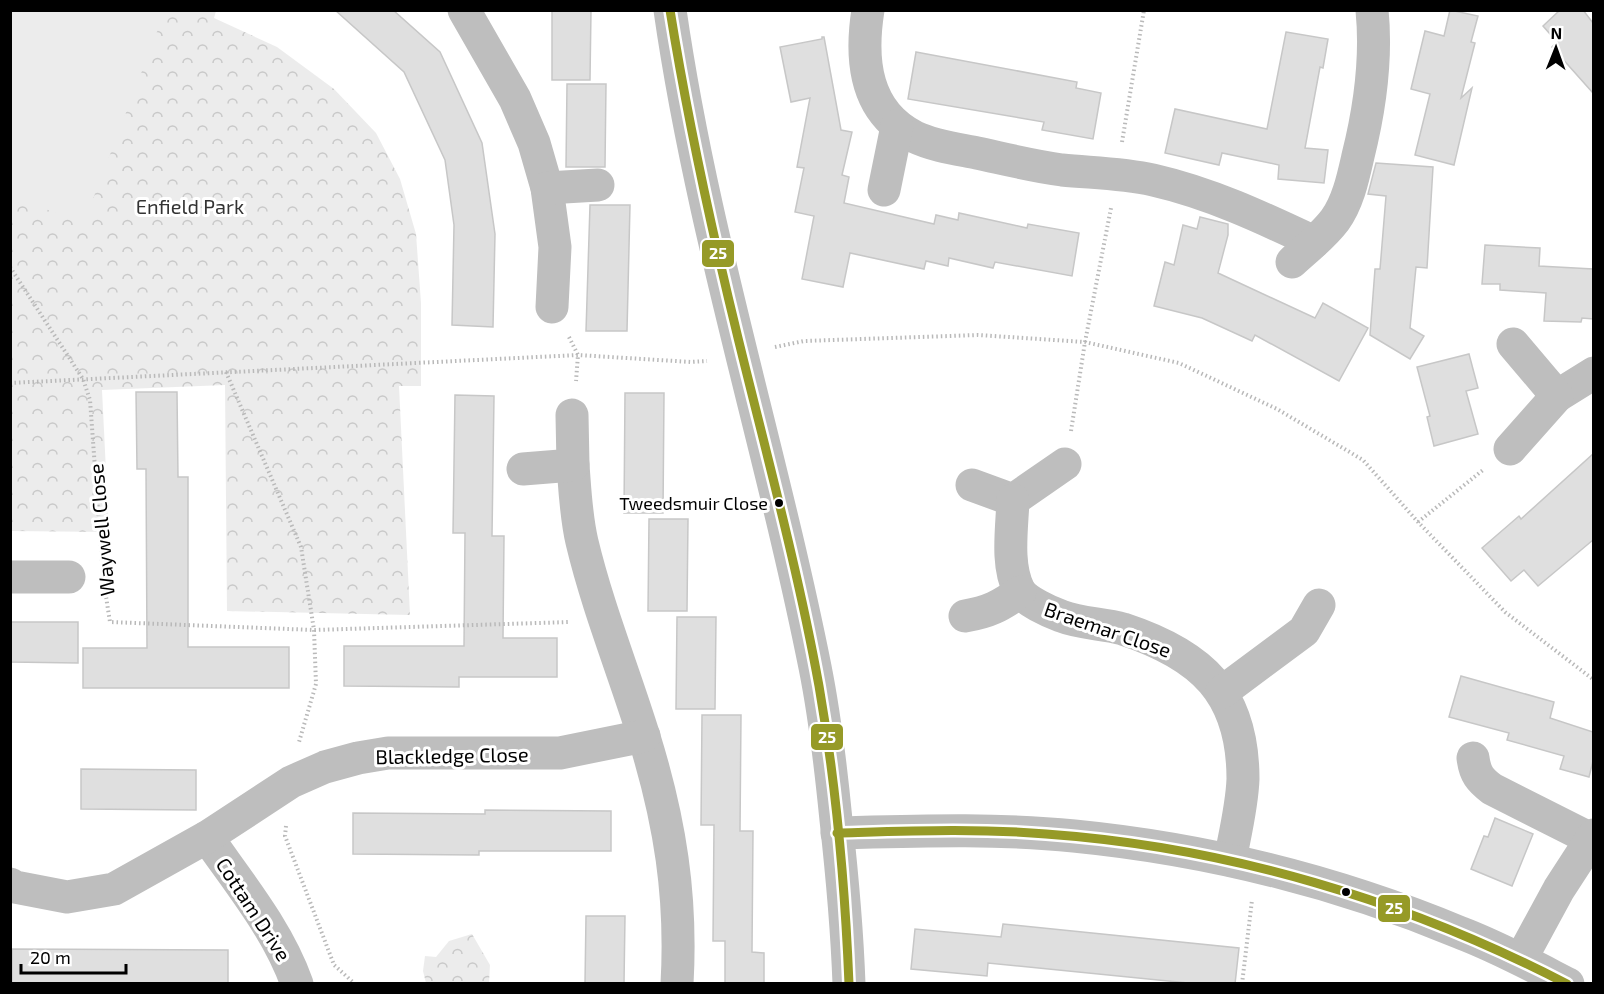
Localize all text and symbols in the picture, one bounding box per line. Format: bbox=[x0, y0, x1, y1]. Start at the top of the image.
north arrow bbox=[1526, 18, 1586, 78]
text: N bbox=[1550, 23, 1562, 42]
park label: Enfield Park bbox=[136, 194, 244, 218]
line badge: 25 bbox=[701, 239, 735, 268]
text: 25 bbox=[709, 243, 727, 262]
street label: Waywell Close bbox=[83, 463, 119, 597]
place label: Tweedsmuir Close bbox=[619, 492, 768, 514]
marker: Tweedsmuir Close bbox=[773, 497, 785, 509]
street label: Braemar Close bbox=[1042, 596, 1174, 662]
line badge: 25 bbox=[810, 723, 844, 751]
text: 25 bbox=[818, 727, 836, 746]
street label: Blackledge Close bbox=[375, 742, 529, 768]
street label: Cottam Drive bbox=[212, 853, 296, 965]
unlabelled marker bbox=[1340, 886, 1352, 898]
line badge: 25 bbox=[1377, 894, 1411, 923]
text: 25 bbox=[1385, 898, 1403, 917]
scale bar bbox=[21, 937, 126, 975]
text: 20 m bbox=[30, 946, 71, 968]

